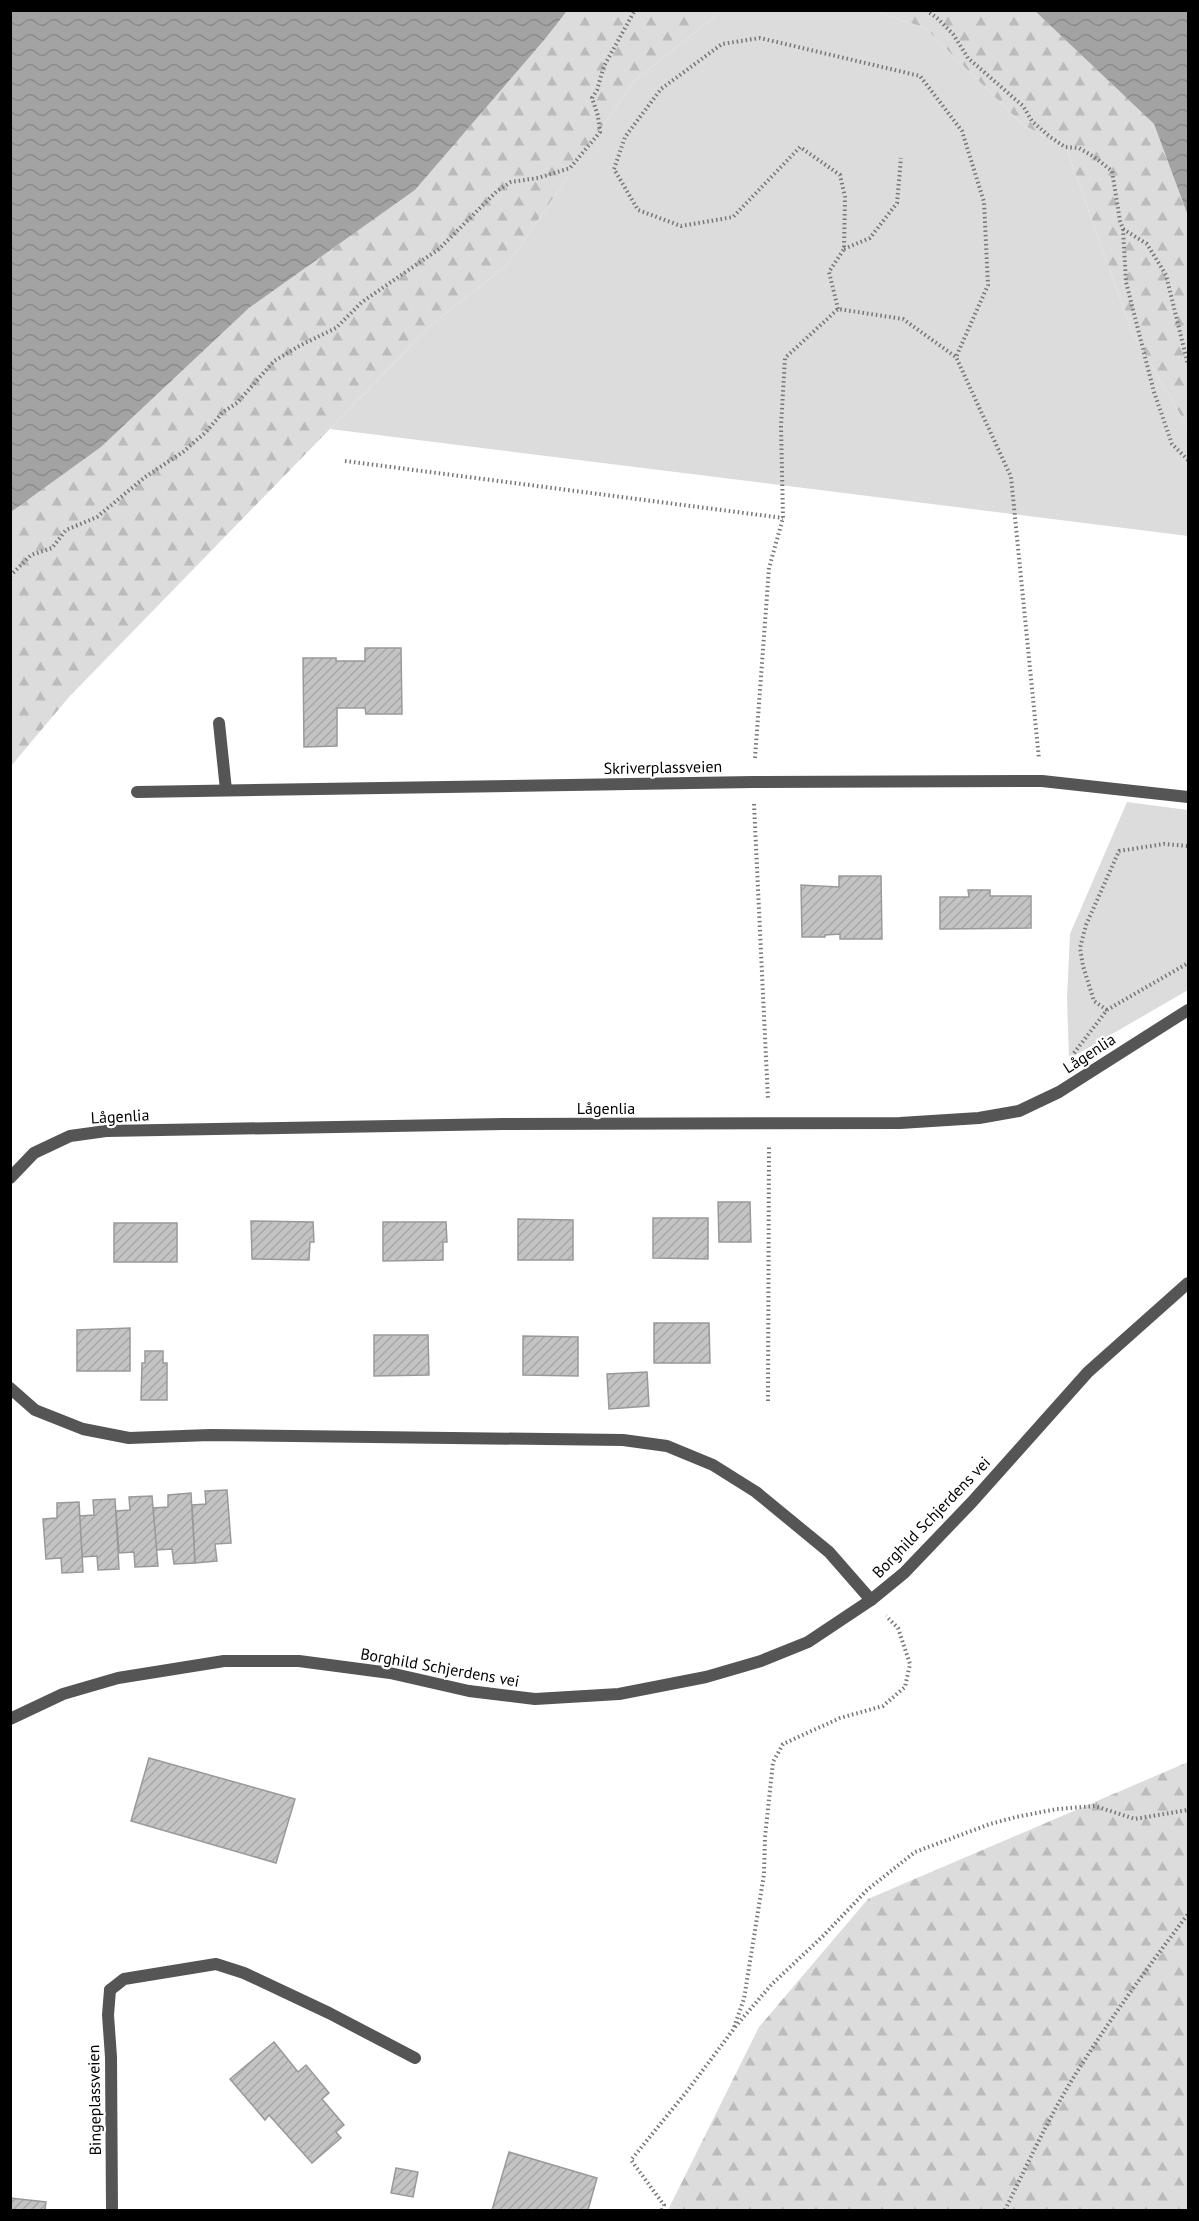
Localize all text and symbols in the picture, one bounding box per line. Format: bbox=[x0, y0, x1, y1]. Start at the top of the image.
street label: Skriverplassveien bbox=[604, 756, 722, 778]
street label: Lågenlia bbox=[1059, 1029, 1119, 1077]
street label: Lågenlia bbox=[577, 1098, 635, 1118]
street label: Lågenlia bbox=[90, 1104, 150, 1128]
street label: Borghild Schjerdens vei bbox=[868, 1452, 994, 1582]
street label: Borghild Schjerdens vei bbox=[359, 1643, 521, 1691]
street label: Bingeplassveien bbox=[83, 2044, 105, 2156]

